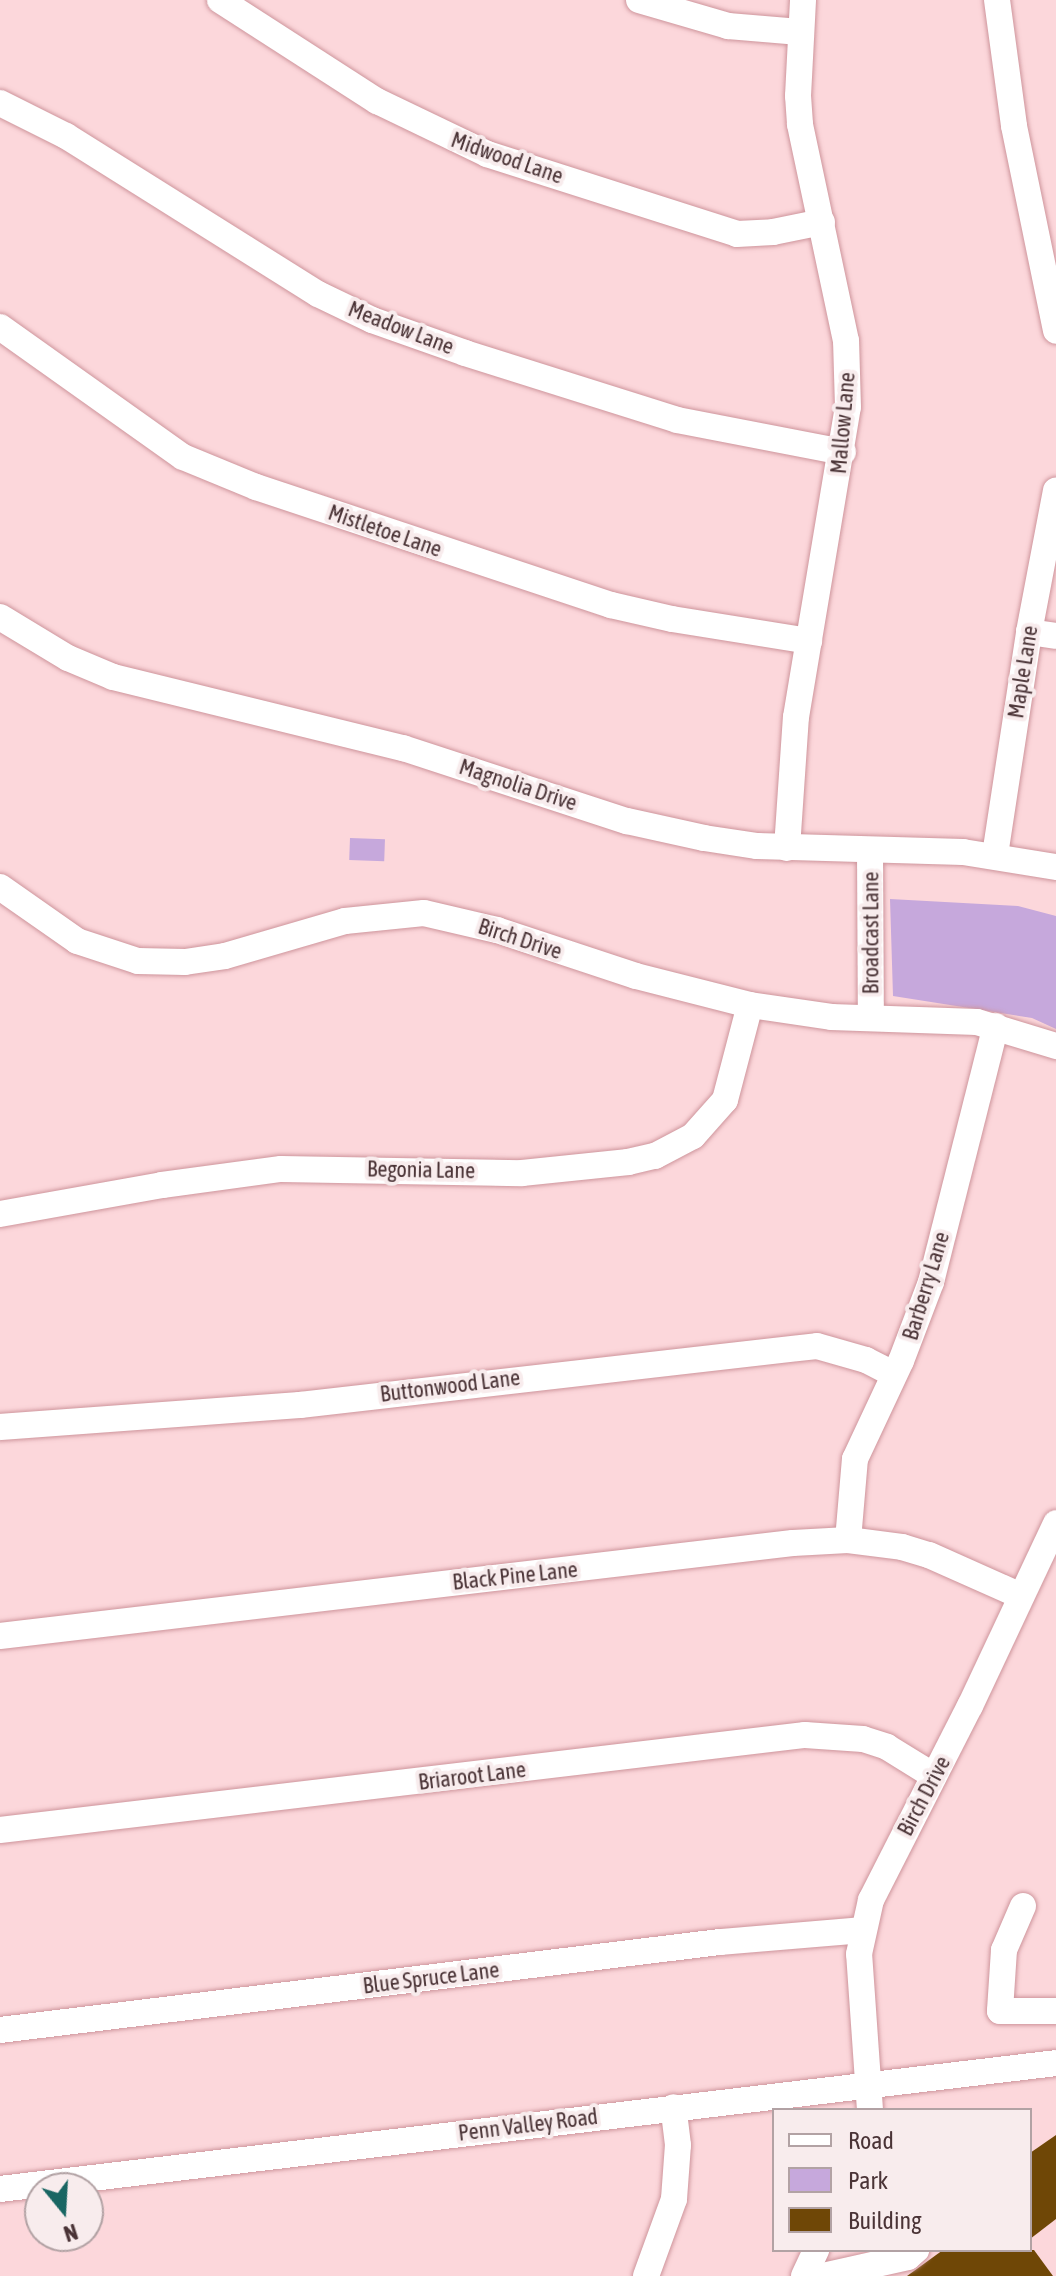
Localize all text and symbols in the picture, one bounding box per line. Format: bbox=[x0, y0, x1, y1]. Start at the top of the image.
street label: Midwood Lane bbox=[448, 127, 566, 189]
street label: Meadow Lane bbox=[344, 296, 458, 360]
street label: Mallow Lane bbox=[825, 371, 861, 475]
street label: Mistletoe Lane bbox=[325, 499, 445, 563]
street label: Maple Lane bbox=[1003, 624, 1043, 720]
street label: Magnolia Drive bbox=[456, 754, 580, 816]
street label: Broadcast Lane bbox=[858, 872, 884, 994]
street label: Birch Drive bbox=[475, 913, 565, 965]
street label: Begonia Lane bbox=[367, 1156, 475, 1184]
street label: Barberry Lane bbox=[897, 1229, 955, 1343]
street label: Buttonwood Lane bbox=[378, 1364, 522, 1408]
street label: Black Pine Lane bbox=[451, 1556, 579, 1596]
street label: Birch Drive bbox=[892, 1752, 956, 1840]
street label: Briaroot Lane bbox=[417, 1756, 527, 1796]
street label: Blue Spruce Lane bbox=[361, 1957, 501, 1999]
street label: Penn Valley Road bbox=[457, 2103, 599, 2147]
legend bbox=[772, 2108, 1032, 2252]
text: Road bbox=[848, 2127, 894, 2154]
text: Park bbox=[848, 2167, 888, 2194]
north arrow bbox=[24, 2172, 104, 2252]
text: Building bbox=[848, 2207, 921, 2234]
text: N bbox=[61, 2219, 81, 2247]

